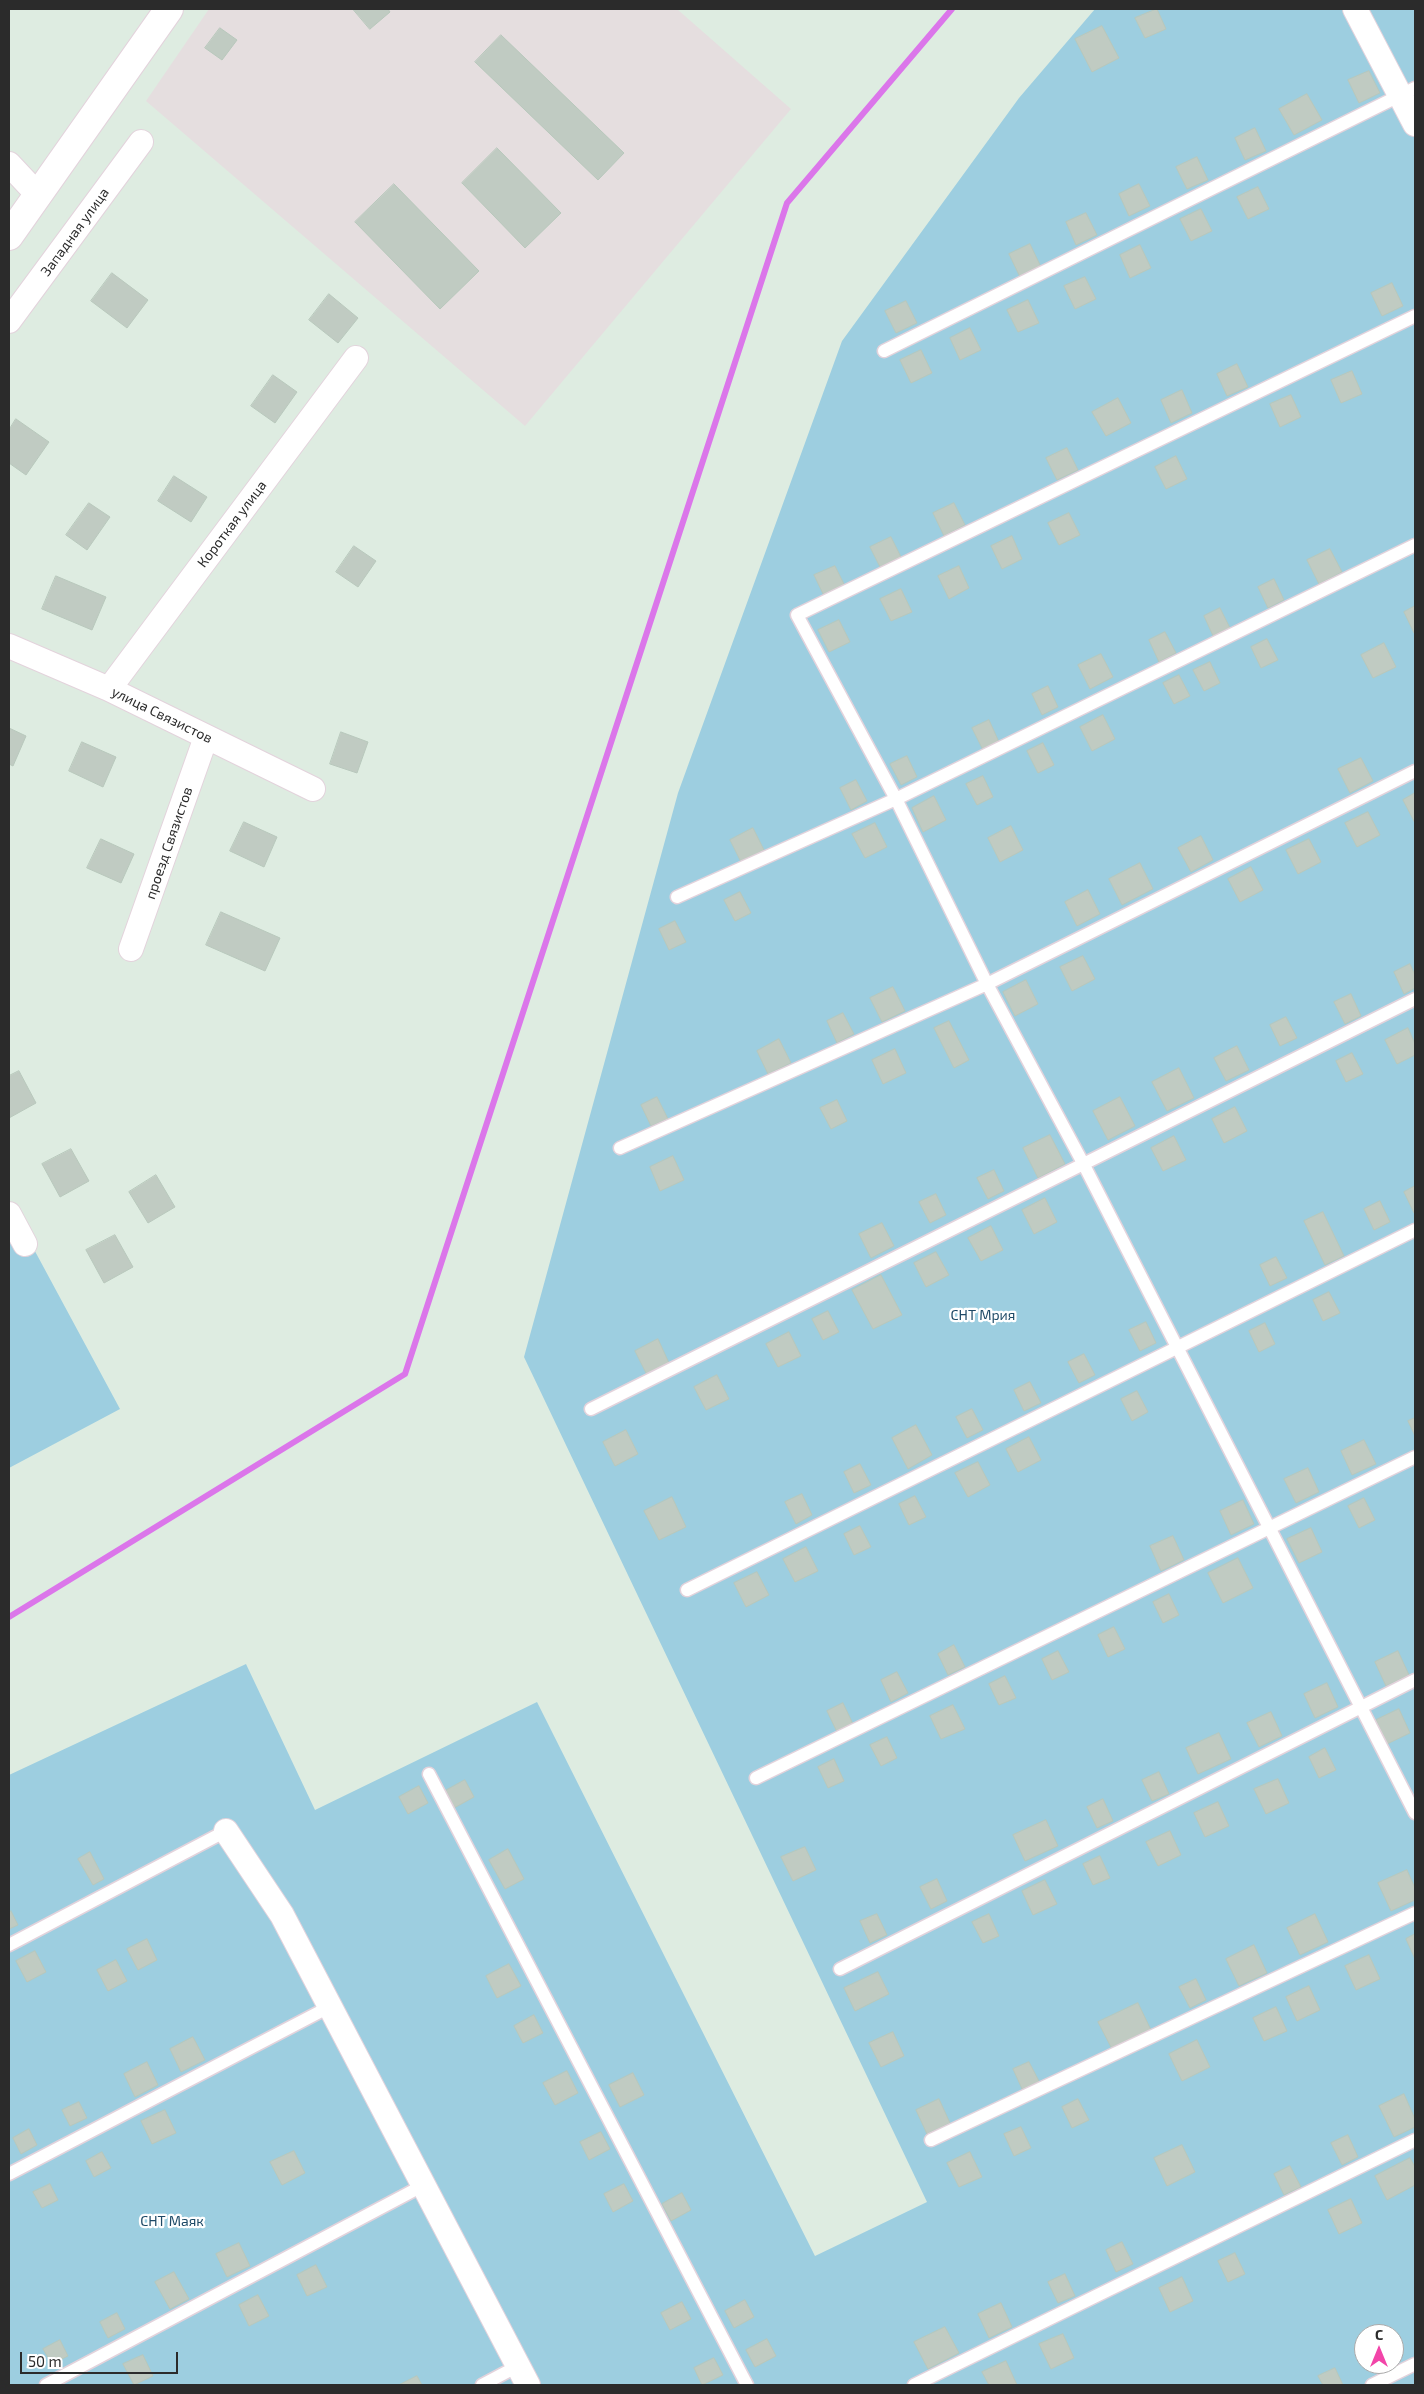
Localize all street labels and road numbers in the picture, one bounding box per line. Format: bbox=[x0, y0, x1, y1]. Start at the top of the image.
street label: Западная улица bbox=[37, 185, 113, 279]
street label: Короткая улица bbox=[194, 477, 270, 571]
street label: улица Связистов bbox=[109, 683, 215, 747]
street label: проезд Связистов bbox=[142, 785, 196, 901]

